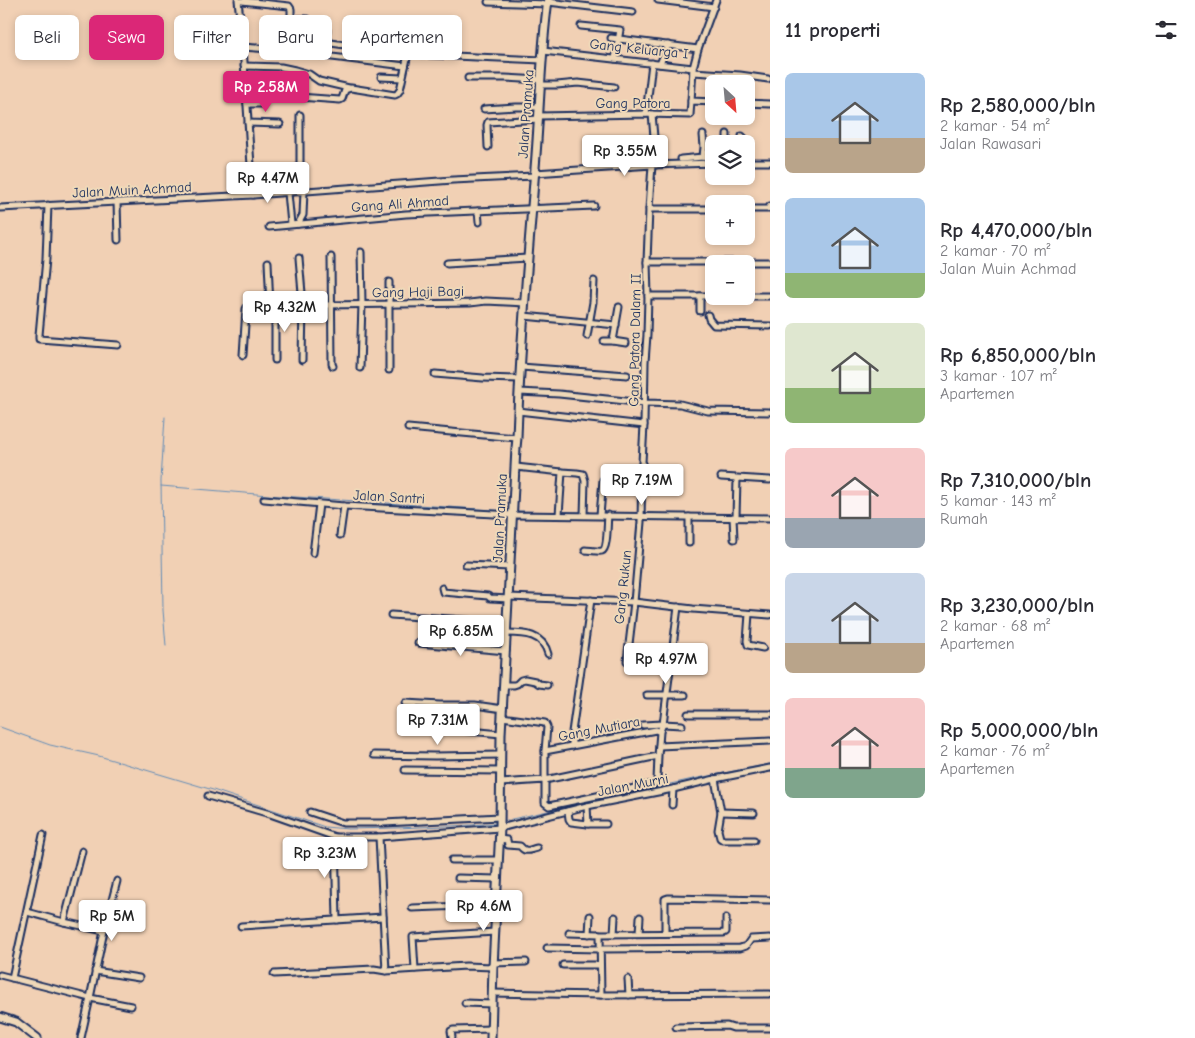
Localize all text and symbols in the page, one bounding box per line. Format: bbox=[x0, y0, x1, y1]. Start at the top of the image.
chip: Beli bbox=[15, 15, 79, 60]
chip: Sewa bbox=[89, 15, 164, 60]
chip: Filter bbox=[174, 15, 249, 60]
chip: Baru bbox=[259, 15, 332, 60]
chip: Apartemen bbox=[342, 15, 462, 60]
icon: filters bbox=[1152, 16, 1180, 44]
text: 11 properti bbox=[785, 18, 881, 42]
street label: Gang Keluarga I bbox=[589, 35, 689, 63]
street label: Jalan Pramuka bbox=[514, 69, 538, 159]
pin: Rp 2.58M bbox=[214, 70, 318, 113]
north arrow bbox=[705, 75, 755, 125]
map controls bbox=[705, 75, 755, 305]
text: Rp 2.58M bbox=[234, 78, 298, 96]
icon: home bbox=[825, 93, 885, 153]
text: Rp 2,580,000/bln bbox=[940, 93, 1096, 117]
street label: Gang Patora bbox=[595, 95, 671, 112]
text: 2 kamar · 54 m² bbox=[940, 117, 1050, 135]
pin: Rp 3.55M bbox=[573, 134, 677, 177]
button: layers bbox=[705, 135, 755, 185]
text: Jalan Rawasari bbox=[940, 135, 1042, 153]
text: Rp 3.55M bbox=[593, 142, 657, 160]
pin: Rp 4.47M bbox=[216, 162, 320, 204]
text: Rp 4.47M bbox=[237, 169, 299, 187]
street label: Jalan Muin Achmad bbox=[72, 178, 192, 202]
street label: Gang Ali Ahmad bbox=[351, 192, 449, 216]
button: + bbox=[705, 195, 755, 245]
icon: home bbox=[825, 218, 885, 278]
text: Rp 4,470,000/bln bbox=[940, 218, 1092, 242]
text: 2 kamar · 70 m² bbox=[940, 242, 1051, 260]
button: − bbox=[705, 255, 755, 305]
text: Jalan Muin Achmad bbox=[940, 260, 1076, 278]
street label: Gang Patora Dalam II bbox=[625, 273, 645, 407]
street label: Gang Haji Bagi bbox=[372, 283, 464, 301]
pin: Rp 4.32M bbox=[233, 290, 337, 333]
text: Rp 4.32M bbox=[254, 298, 316, 316]
icon: home bbox=[825, 343, 885, 403]
text: Rp 6,850,000/bln bbox=[940, 343, 1096, 367]
text: 3 kamar · 107 m² bbox=[940, 367, 1057, 385]
text: Apartemen bbox=[940, 385, 1015, 403]
pin: Rp 7.19M bbox=[590, 464, 694, 506]
icon: home bbox=[825, 468, 885, 528]
text: Rp 7,310,000/bln bbox=[940, 468, 1091, 492]
text: Rp 7.19M bbox=[611, 471, 673, 489]
street label: Jalan Pramuka bbox=[489, 473, 511, 563]
street label: Jalan Santri bbox=[353, 487, 425, 507]
text: 5 kamar · 143 m² bbox=[940, 492, 1056, 510]
text: Rumah bbox=[940, 510, 988, 528]
street label: Gang Rukun bbox=[611, 549, 635, 625]
icon: home bbox=[825, 593, 885, 653]
text: Rp 3,230,000/bln bbox=[940, 593, 1094, 617]
pin: Rp 6.85M bbox=[409, 614, 513, 657]
text: 2 kamar · 68 m² bbox=[940, 617, 1050, 635]
text: Rp 6.85M bbox=[429, 622, 493, 640]
text: Apartemen bbox=[940, 635, 1015, 653]
pin: Rp 4.97M bbox=[614, 642, 718, 685]
text: Rp 4.97M bbox=[635, 650, 697, 668]
pin: Rp 7.31M bbox=[386, 704, 490, 746]
text: Rp 7.31M bbox=[408, 711, 468, 729]
street label: Gang Mutiara bbox=[557, 713, 641, 745]
icon: home bbox=[825, 718, 885, 778]
text: Rp 5,000,000/bln bbox=[940, 718, 1099, 742]
text: 2 kamar · 76 m² bbox=[940, 742, 1049, 760]
text: Apartemen bbox=[940, 760, 1015, 778]
street label: Jalan Murni bbox=[596, 770, 670, 800]
pin: Rp 3.23M bbox=[273, 836, 377, 879]
text: Rp 3.23M bbox=[294, 844, 356, 862]
pin: Rp 4.6M bbox=[438, 890, 530, 932]
text: Rp 4.6M bbox=[456, 897, 512, 915]
pin: Rp 5M bbox=[77, 900, 147, 942]
text: Rp 5M bbox=[90, 907, 134, 925]

